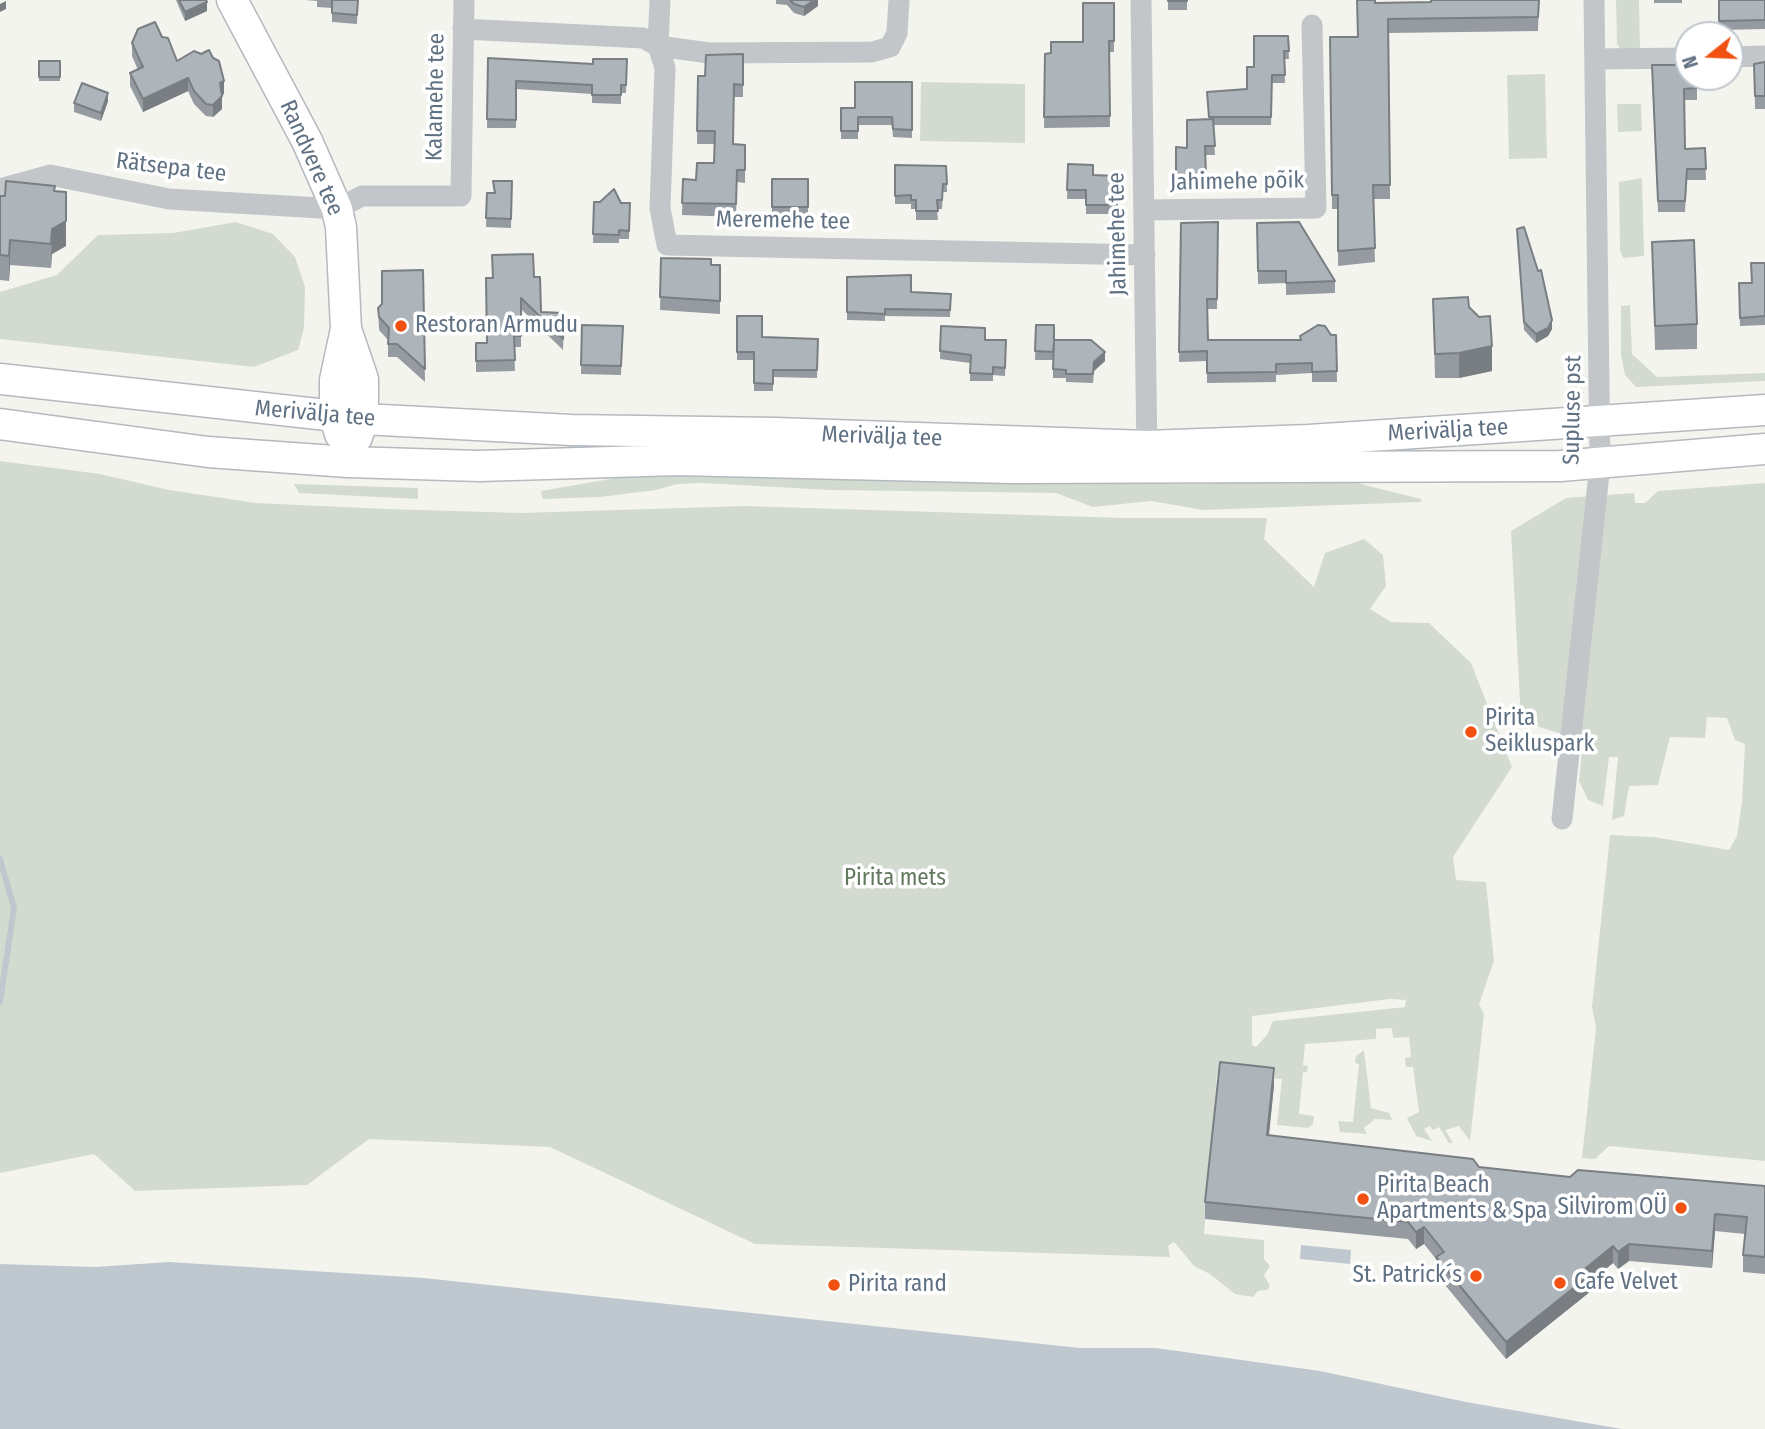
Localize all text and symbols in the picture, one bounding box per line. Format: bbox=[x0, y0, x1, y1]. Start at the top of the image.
north arrow bbox=[1674, 21, 1744, 91]
street label: Kalamehe tee bbox=[421, 33, 451, 161]
text: N bbox=[1678, 53, 1703, 71]
street label: Randvere tee bbox=[273, 96, 349, 220]
street label: Rätsepa tee bbox=[114, 148, 228, 188]
street label: Jahimehe põik bbox=[1170, 167, 1304, 197]
street label: Jahimehe tee bbox=[1103, 172, 1133, 296]
street label: Meremehe tee bbox=[716, 206, 850, 236]
place label: Restoran Armudu bbox=[415, 312, 578, 340]
marker: Restoran Armudu bbox=[393, 318, 409, 334]
street label: Supluse pst bbox=[1558, 355, 1588, 465]
street label: Merivälja tee bbox=[254, 395, 376, 433]
street label: Merivälja tee bbox=[1387, 414, 1509, 448]
street label: Merivälja tee bbox=[821, 421, 943, 453]
place label: Pirita Seikluspark bbox=[1485, 705, 1594, 759]
marker: Pirita Seikluspark bbox=[1463, 724, 1479, 740]
park label: Pirita mets bbox=[844, 865, 946, 893]
place label: Pirita Beach Apartments & Spa bbox=[1377, 1172, 1547, 1226]
marker: Pirita Beach Apartments & Spa bbox=[1355, 1191, 1371, 1207]
place label: Silvirom OÜ bbox=[1557, 1194, 1667, 1222]
marker: Silvirom OÜ bbox=[1673, 1200, 1689, 1216]
place label: St. Patrick´s bbox=[1352, 1262, 1462, 1290]
marker: St. Patrick´s bbox=[1468, 1268, 1484, 1284]
place label: Cafe Velvet bbox=[1574, 1269, 1678, 1297]
place label: Pirita rand bbox=[848, 1271, 947, 1299]
marker: Cafe Velvet bbox=[1552, 1275, 1568, 1291]
marker: Pirita rand bbox=[826, 1277, 842, 1293]

